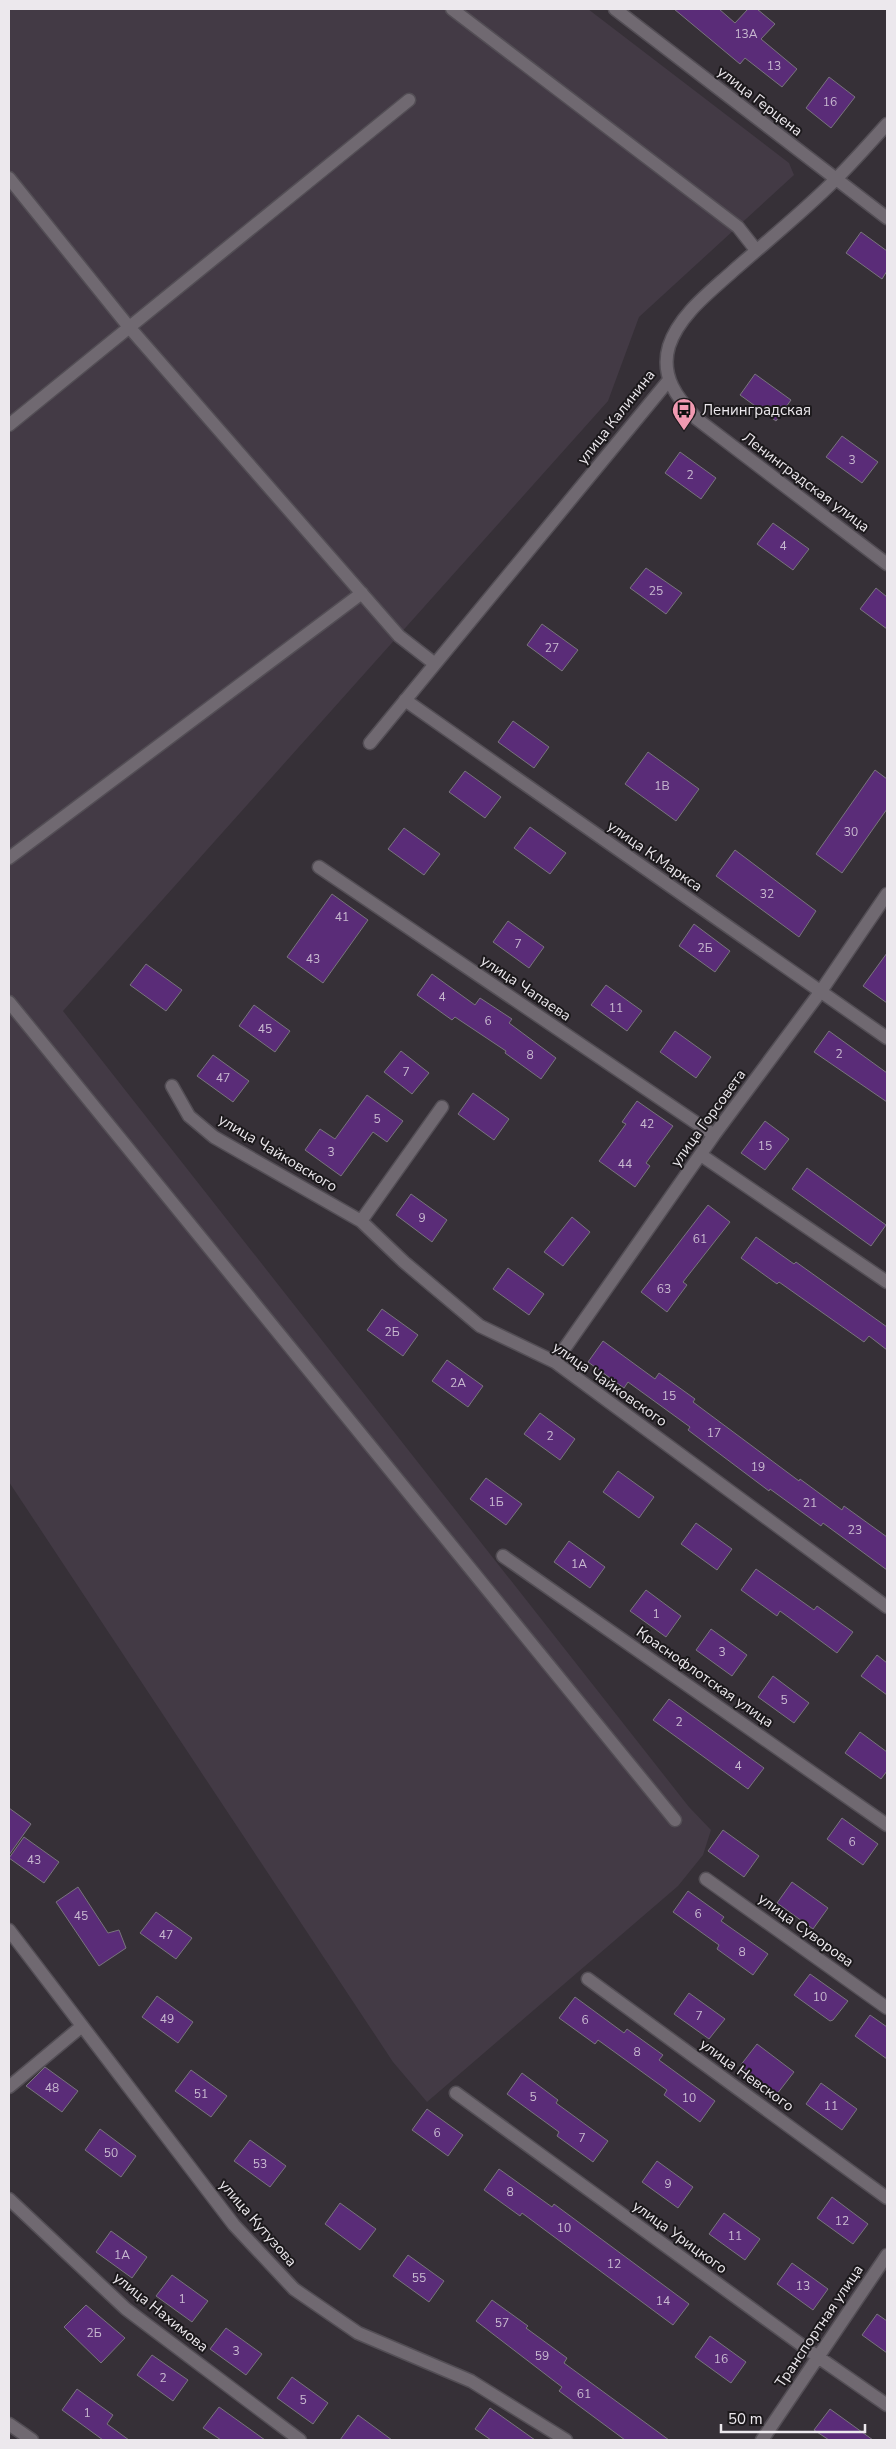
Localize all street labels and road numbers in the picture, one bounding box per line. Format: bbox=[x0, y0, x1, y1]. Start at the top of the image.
street label: улица Герцена bbox=[713, 61, 807, 141]
street label: улица Калинина bbox=[573, 365, 659, 469]
street label: Ленинградская улица bbox=[738, 427, 874, 537]
street label: улица К.Маркса bbox=[603, 816, 707, 896]
street label: улица Чапаева bbox=[477, 950, 575, 1026]
street label: улица Горсовета bbox=[666, 1065, 750, 1171]
street label: улица Чайковского bbox=[215, 1109, 341, 1197]
street label: улица Чайковского bbox=[549, 1337, 671, 1431]
street label: Краснофлотская улица bbox=[632, 1622, 778, 1732]
street label: улица Суворова bbox=[754, 1888, 858, 1972]
street label: улица Невского bbox=[696, 2034, 798, 2116]
street label: улица Кутузова bbox=[214, 2175, 302, 2271]
street label: улица Урицкого bbox=[629, 2196, 731, 2278]
street label: Транспортная улица bbox=[770, 2261, 868, 2391]
street label: улица Нахимова bbox=[109, 2268, 213, 2356]

